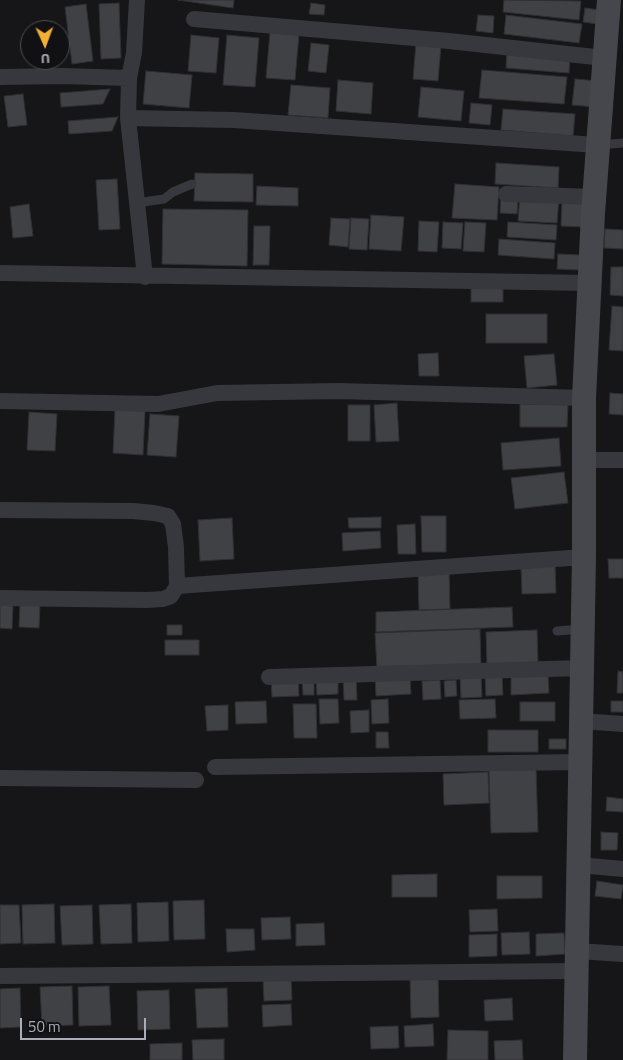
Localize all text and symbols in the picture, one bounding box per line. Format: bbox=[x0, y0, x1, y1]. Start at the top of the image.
north arrow bbox=[20, 20, 70, 70]
text: U bbox=[41, 49, 50, 70]
scale bar bbox=[22, 1008, 149, 1040]
text: 50 m bbox=[28, 1015, 61, 1038]

